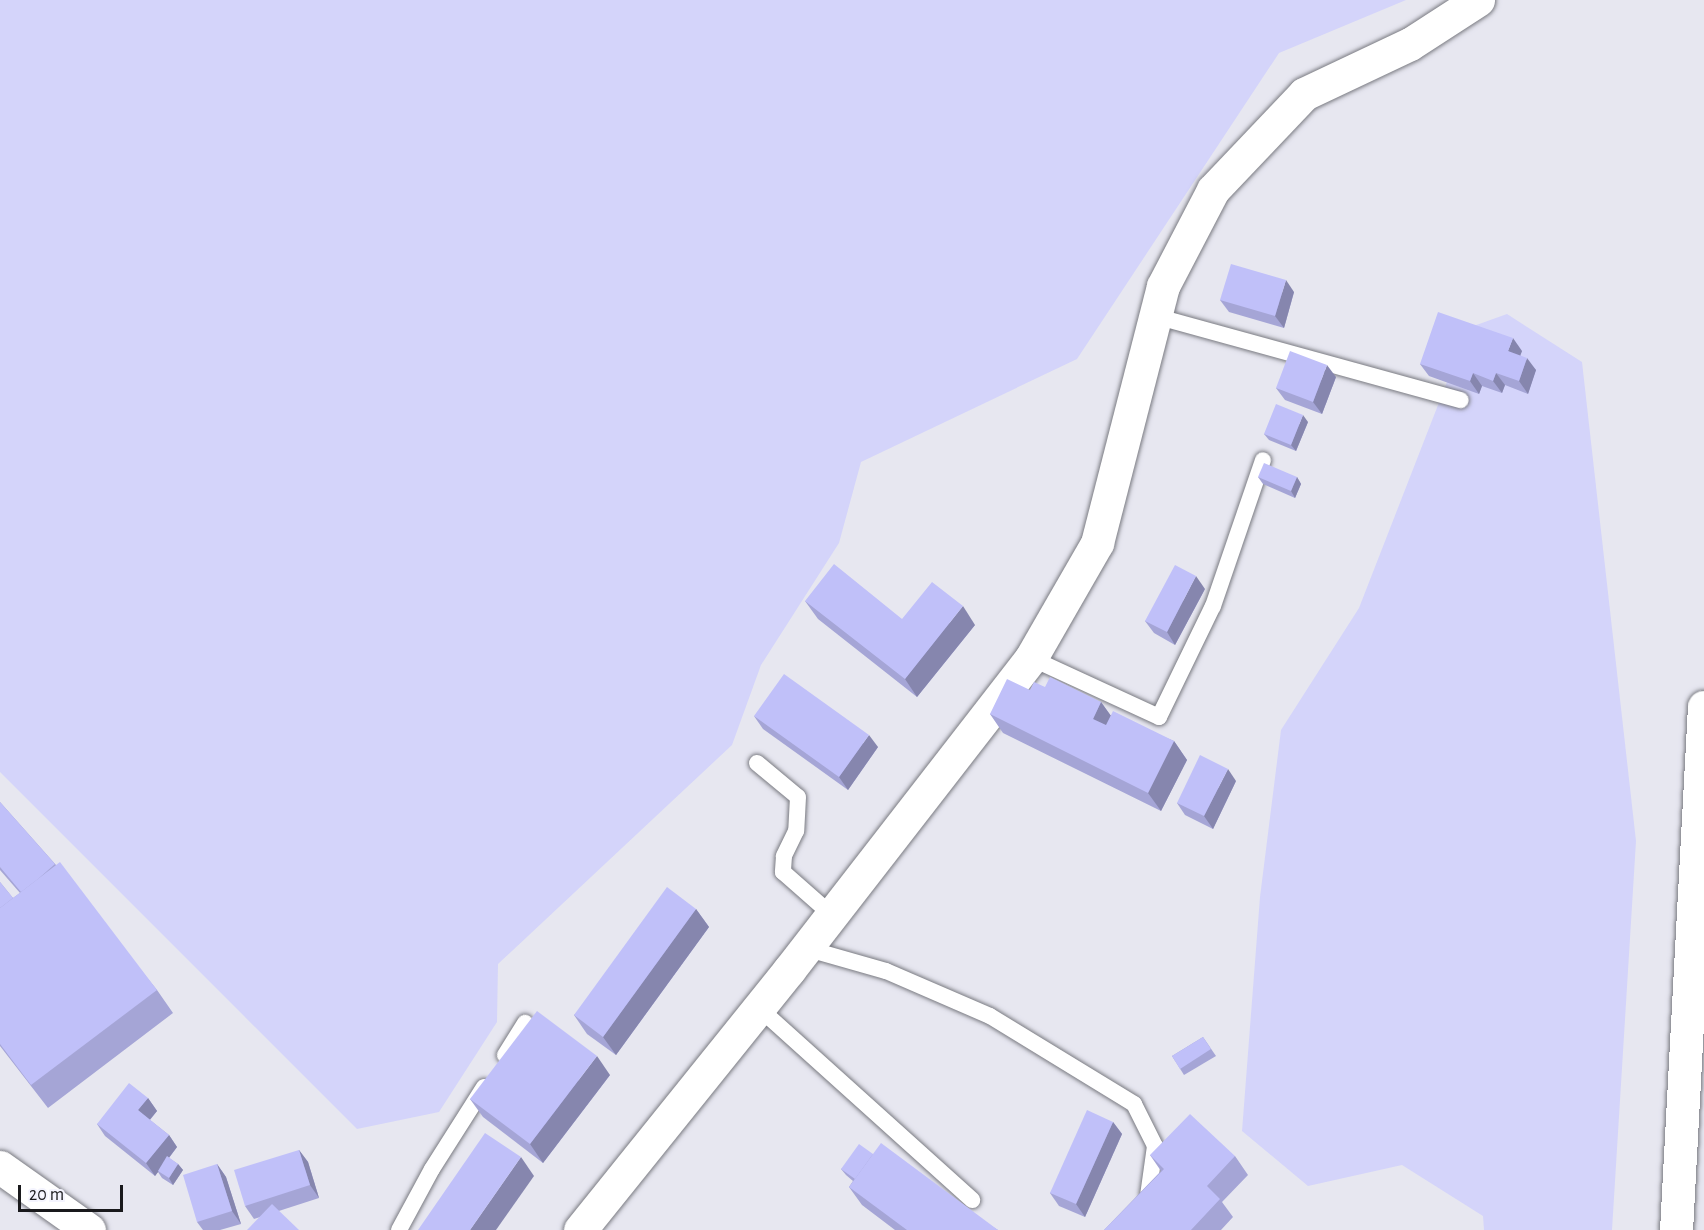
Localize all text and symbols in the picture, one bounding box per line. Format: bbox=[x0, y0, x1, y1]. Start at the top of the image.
scale bar bbox=[21, 1173, 126, 1211]
text: 20 m bbox=[29, 1186, 64, 1204]

